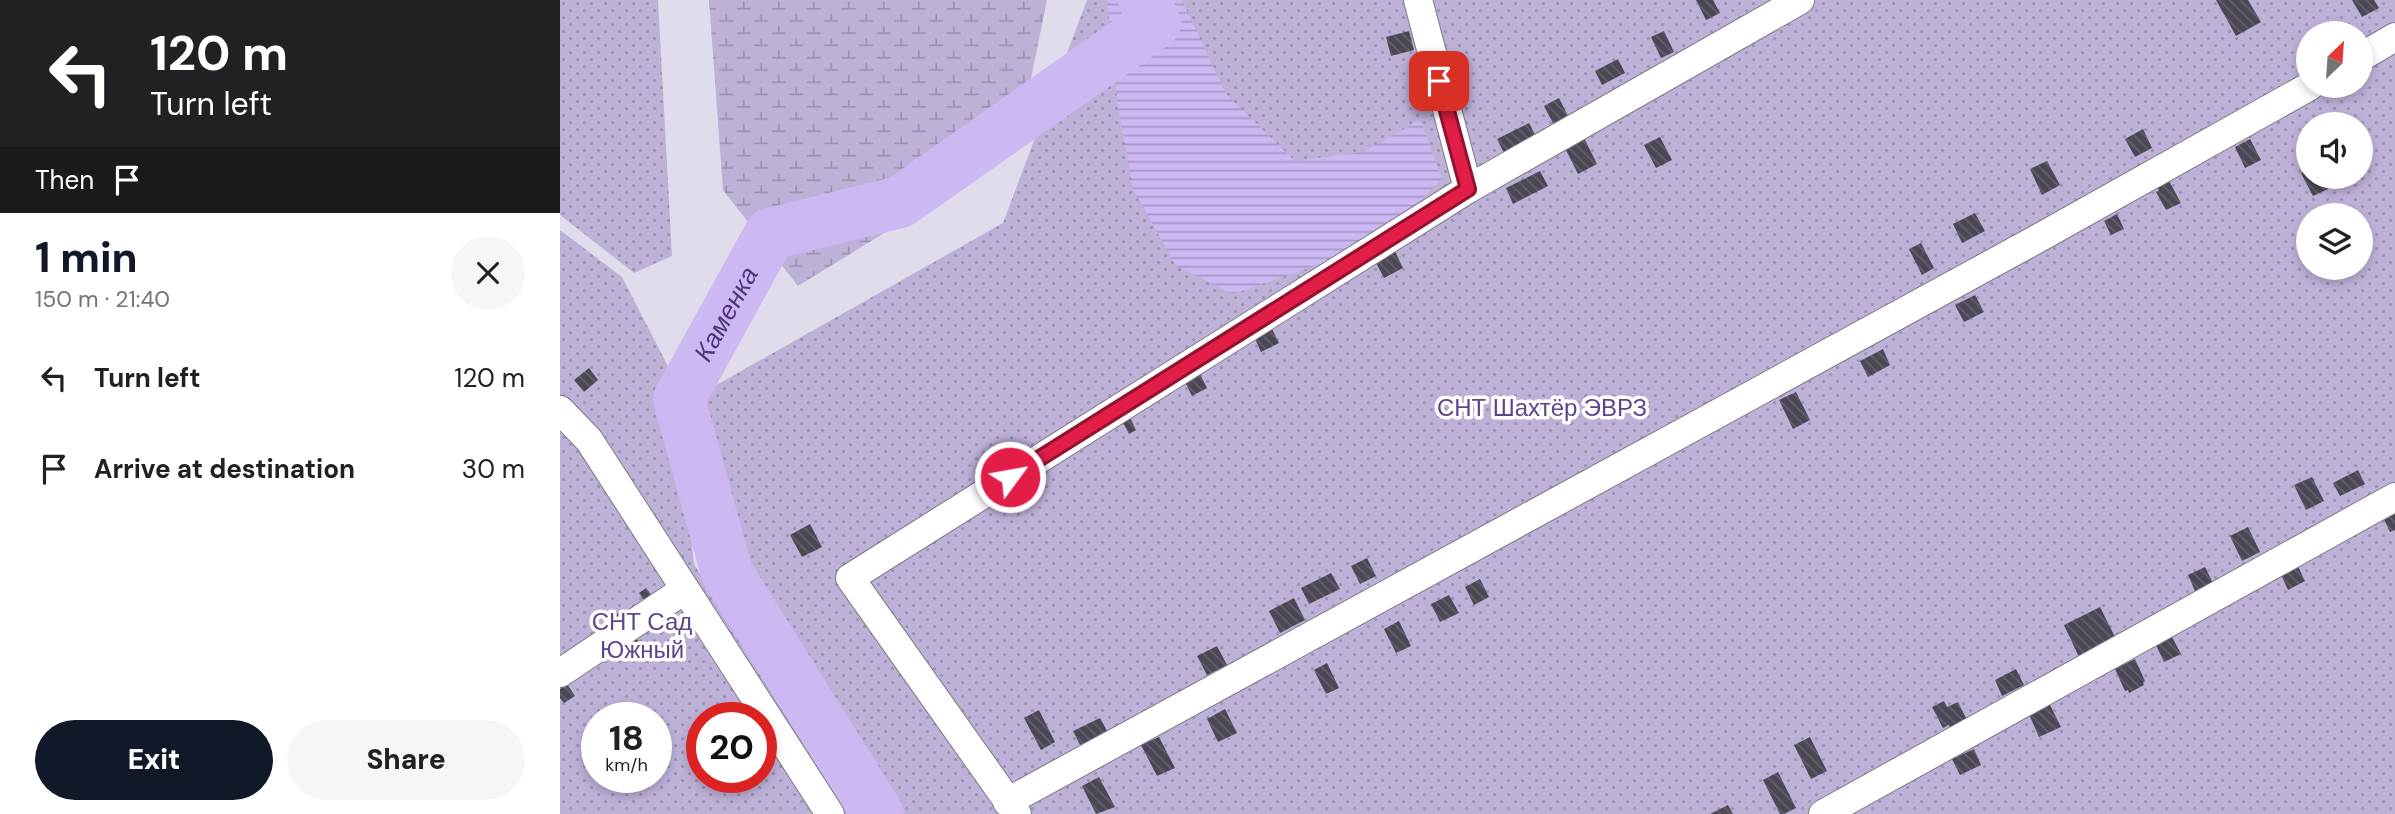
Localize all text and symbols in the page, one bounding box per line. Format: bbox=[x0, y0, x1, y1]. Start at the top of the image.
text: 120 m bbox=[150, 21, 288, 85]
north arrow bbox=[2296, 21, 2373, 98]
map controls bbox=[2296, 21, 2373, 280]
icon: left bbox=[35, 28, 126, 119]
pin bbox=[1409, 51, 1469, 111]
icon: arrive bbox=[1420, 62, 1458, 100]
text: Turn left bbox=[150, 83, 272, 125]
button: sound bbox=[2296, 112, 2373, 189]
icon: arrive bbox=[108, 161, 146, 199]
text: Then bbox=[35, 163, 94, 197]
button: layers bbox=[2296, 203, 2373, 280]
text: 1 min bbox=[35, 230, 138, 285]
button: close bbox=[451, 236, 525, 310]
water label: Каменка bbox=[686, 261, 766, 367]
text: 150 m · 21:40 bbox=[35, 284, 170, 314]
icon: left bbox=[35, 359, 73, 397]
text: Turn left bbox=[94, 361, 201, 395]
text: 120 m bbox=[454, 361, 525, 395]
park label: СНТ Шахтёр ЭВРЗ bbox=[1437, 392, 1647, 423]
position arrow bbox=[973, 440, 1047, 514]
icon: arrive bbox=[35, 450, 73, 488]
text: Arrive at destination bbox=[94, 452, 355, 486]
text: 30 m bbox=[462, 452, 525, 486]
park label: СНТ Сад Южный bbox=[592, 606, 692, 665]
speed limit sign: 20 bbox=[686, 702, 777, 793]
text: 18 bbox=[609, 715, 644, 761]
button: Exit bbox=[35, 720, 273, 800]
button: Share bbox=[287, 720, 525, 800]
text: km/h bbox=[605, 753, 648, 777]

